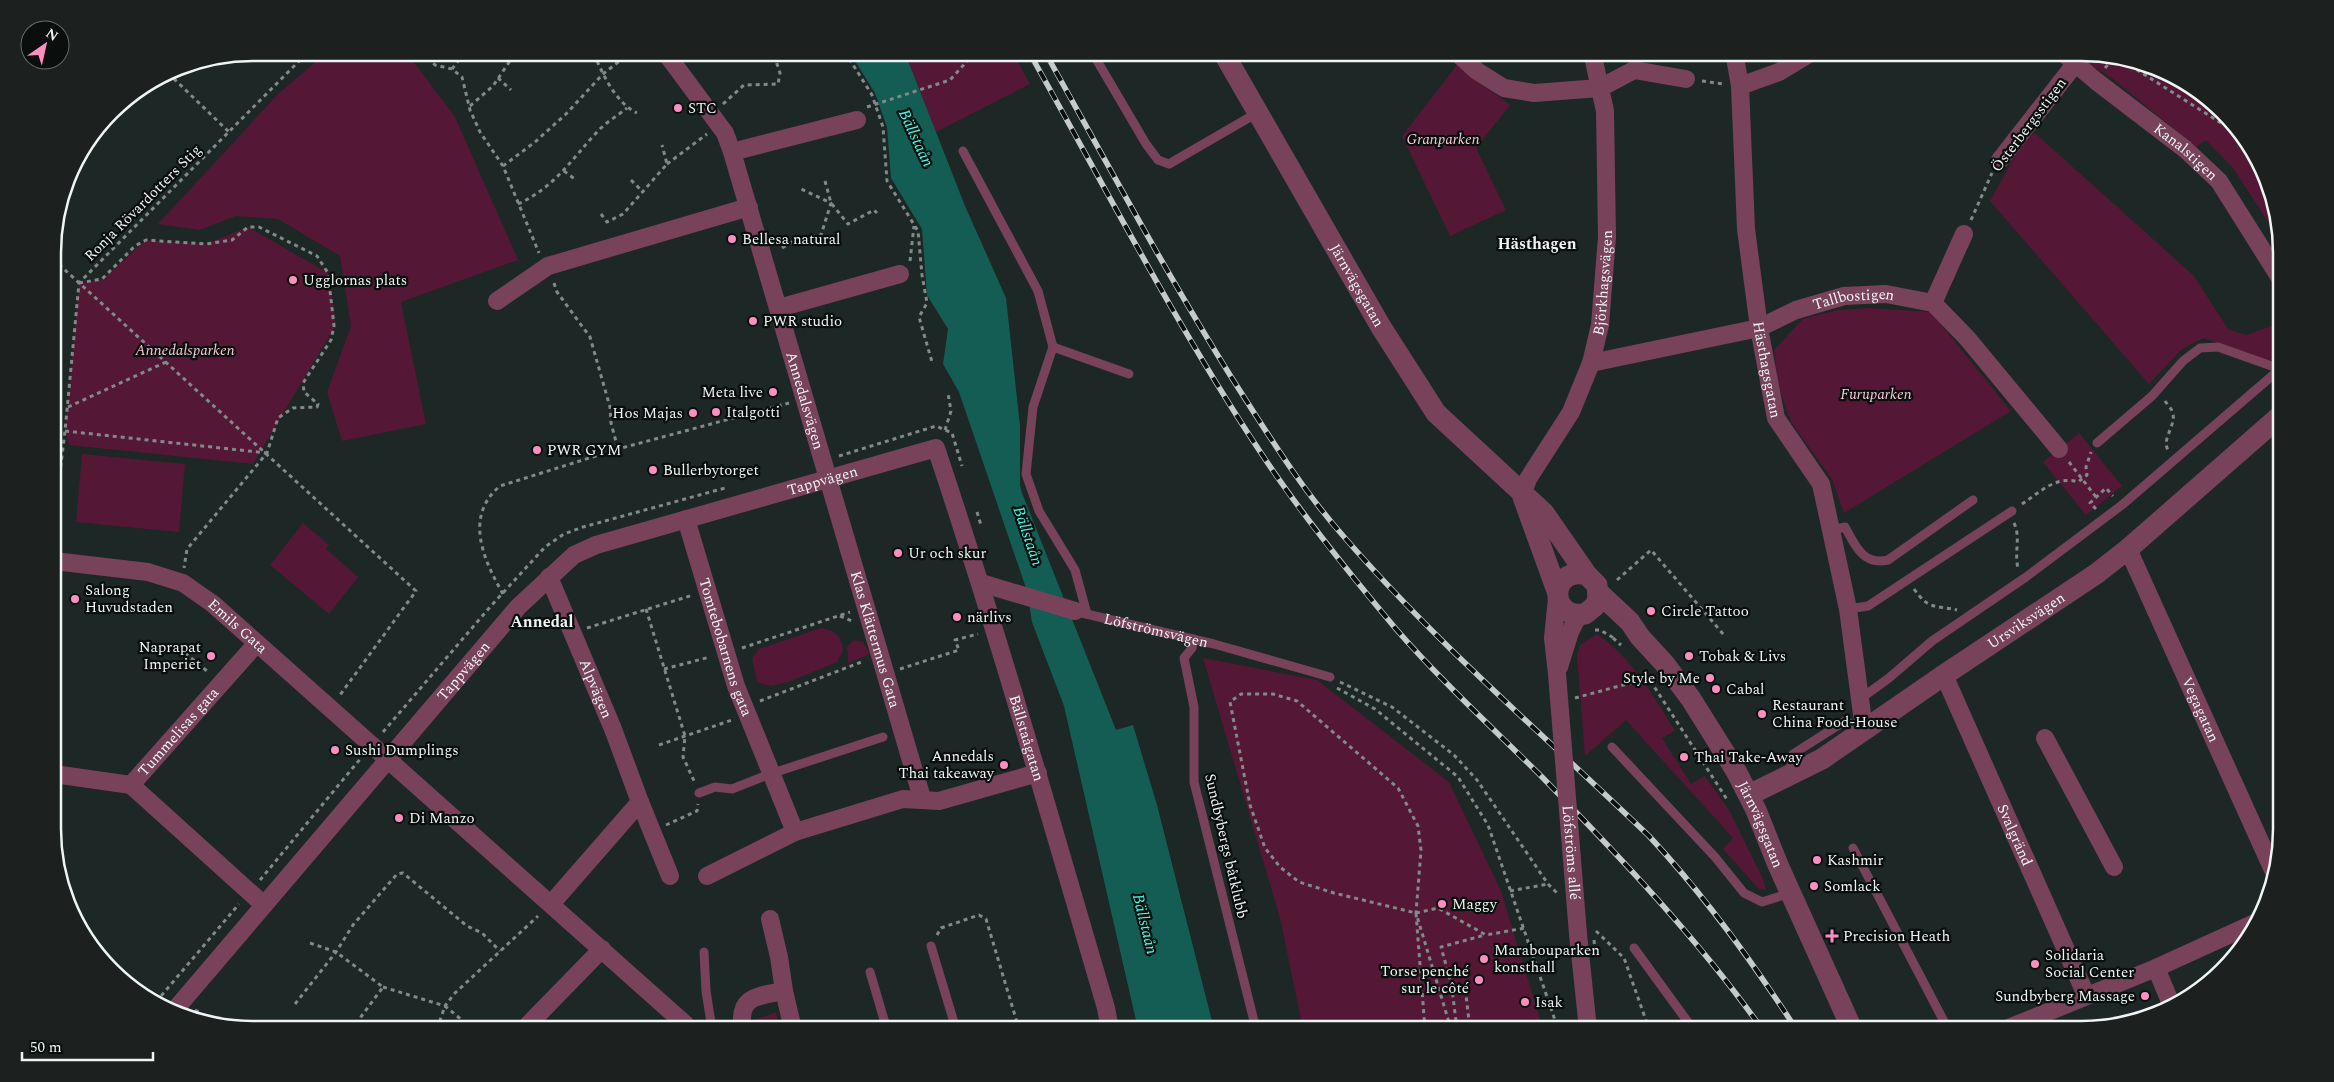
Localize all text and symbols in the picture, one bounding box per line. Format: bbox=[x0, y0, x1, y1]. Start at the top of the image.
north arrow bbox=[20, 20, 70, 70]
text: N bbox=[41, 23, 63, 47]
street label: Österbergsstigen bbox=[1986, 73, 2072, 177]
place label: STC bbox=[688, 97, 717, 120]
marker: STC bbox=[672, 102, 684, 114]
water label: Bällstaån bbox=[892, 105, 940, 171]
street label: Kanalstigen bbox=[2149, 117, 2223, 186]
park label: Granparken bbox=[1406, 128, 1480, 151]
street label: Ronja Rövardotters Stig bbox=[79, 139, 207, 267]
place label: Bellesa natural bbox=[742, 228, 840, 251]
street label: Björkhagsvägen bbox=[1586, 230, 1619, 338]
district label: Hästhagen bbox=[1497, 232, 1577, 256]
marker: Bellesa natural bbox=[726, 233, 738, 245]
street label: Järnvägsgatan bbox=[1324, 239, 1390, 332]
place label: Ugglornas plats bbox=[303, 269, 407, 292]
marker: Ugglornas plats bbox=[287, 274, 299, 286]
street label: Tallbostigen bbox=[1810, 283, 1897, 316]
place label: PWR studio bbox=[763, 310, 842, 333]
marker: PWR studio bbox=[747, 315, 759, 327]
street label: Hästhagsgatan bbox=[1747, 320, 1787, 420]
park label: Annedalsparken bbox=[134, 339, 235, 362]
street label: Annedalsvägen bbox=[780, 349, 830, 452]
place label: Meta live bbox=[701, 381, 763, 404]
park label: Furuparken bbox=[1840, 383, 1912, 406]
marker: Meta live bbox=[767, 386, 779, 398]
place label: Italgotti bbox=[726, 401, 780, 424]
place label: Hos Majas bbox=[612, 402, 683, 425]
marker: Italgotti bbox=[710, 406, 722, 418]
marker: Hos Majas bbox=[687, 407, 699, 419]
place label: PWR GYM bbox=[547, 439, 621, 462]
marker: PWR GYM bbox=[531, 444, 543, 456]
place label: Bullerbytorget bbox=[663, 459, 759, 482]
street label: Tappvägen bbox=[784, 459, 861, 501]
marker: Bullerbytorget bbox=[647, 464, 659, 476]
water label: Bällstaån bbox=[1007, 503, 1050, 570]
place label: Ur och skur bbox=[908, 542, 986, 565]
marker: Ur och skur bbox=[892, 547, 904, 559]
street label: Klas Klättermus Gata bbox=[844, 568, 907, 711]
street label: Tomtebobarnens gata bbox=[693, 575, 759, 720]
place label: Salong Huvudstaden bbox=[85, 579, 173, 619]
street label: Ursviksvägen bbox=[1982, 586, 2070, 655]
marker: Salong Huvudstaden bbox=[69, 593, 81, 605]
street label: Emils Gata bbox=[203, 593, 273, 659]
place label: Circle Tattoo bbox=[1661, 600, 1749, 623]
marker: Circle Tattoo bbox=[1645, 605, 1657, 617]
place label: närlivs bbox=[967, 606, 1012, 629]
street label: Löfströmsvägen bbox=[1102, 607, 1211, 654]
district label: Annedal bbox=[510, 610, 574, 634]
marker: närlivs bbox=[951, 611, 963, 623]
place label: Naprapat Imperiet bbox=[139, 636, 201, 676]
street label: Tappvägen bbox=[431, 636, 496, 706]
place label: Tobak & Livs bbox=[1699, 645, 1786, 668]
marker: Naprapat Imperiet bbox=[205, 650, 217, 662]
marker: Tobak & Livs bbox=[1683, 650, 1695, 662]
street label: Alpvägen bbox=[573, 655, 619, 722]
place label: Style by Me bbox=[1623, 667, 1700, 690]
marker: Style by Me bbox=[1704, 672, 1716, 684]
street label: Vegagatan bbox=[2176, 673, 2225, 746]
place label: Cabal bbox=[1726, 678, 1764, 701]
street label: Tummelisas gata bbox=[132, 681, 225, 782]
marker: Cabal bbox=[1710, 683, 1722, 695]
street label: Bällstaågatan bbox=[1003, 692, 1051, 784]
place label: Restaurant China Food-House bbox=[1772, 694, 1898, 734]
marker: Restaurant China Food-House bbox=[1756, 708, 1768, 720]
place label: Sushi Dumplings bbox=[345, 739, 459, 762]
marker: Sushi Dumplings bbox=[329, 744, 341, 756]
place label: Annedals Thai takeaway bbox=[898, 745, 995, 785]
place label: Thai Take-Away bbox=[1694, 746, 1803, 769]
marker: Thai Take-Away bbox=[1678, 751, 1690, 763]
marker: Annedals Thai takeaway bbox=[998, 759, 1010, 771]
street label: Sundbybergs båtklubb bbox=[1198, 771, 1254, 921]
street label: Järnvägsgatan bbox=[1731, 777, 1790, 872]
street label: Svalgränd bbox=[1991, 800, 2039, 870]
street label: Löfströms allé bbox=[1556, 804, 1587, 901]
place label: Di Manzo bbox=[409, 807, 475, 830]
marker: Di Manzo bbox=[393, 812, 405, 824]
place label: Kashmir bbox=[1827, 849, 1884, 872]
marker: Kashmir bbox=[1811, 854, 1823, 866]
place label: Somlack bbox=[1824, 875, 1881, 898]
marker: Somlack bbox=[1808, 880, 1820, 892]
water label: Bällstaån bbox=[1126, 891, 1164, 957]
place label: Maggy bbox=[1452, 893, 1498, 916]
marker: Maggy bbox=[1436, 898, 1448, 910]
place label: Precision Heath bbox=[1843, 925, 1950, 948]
marker: Precision Heath bbox=[1825, 929, 1839, 943]
place label: Marabouparken konsthall bbox=[1494, 939, 1600, 979]
place label: Solidaria Social Center bbox=[2045, 944, 2134, 984]
marker: Marabouparken konsthall bbox=[1478, 953, 1490, 965]
marker: Solidaria Social Center bbox=[2029, 958, 2041, 970]
place label: Torse penché sur le côté bbox=[1380, 960, 1469, 1000]
marker: Torse penché sur le côté bbox=[1473, 974, 1485, 986]
place label: Sundbyberg Massage bbox=[1995, 985, 2135, 1008]
marker: Sundbyberg Massage bbox=[2139, 990, 2151, 1002]
place label: Isak bbox=[1535, 991, 1563, 1014]
marker: Isak bbox=[1519, 996, 1531, 1008]
scale bar bbox=[22, 1030, 154, 1062]
text: 50 m bbox=[30, 1036, 62, 1059]

